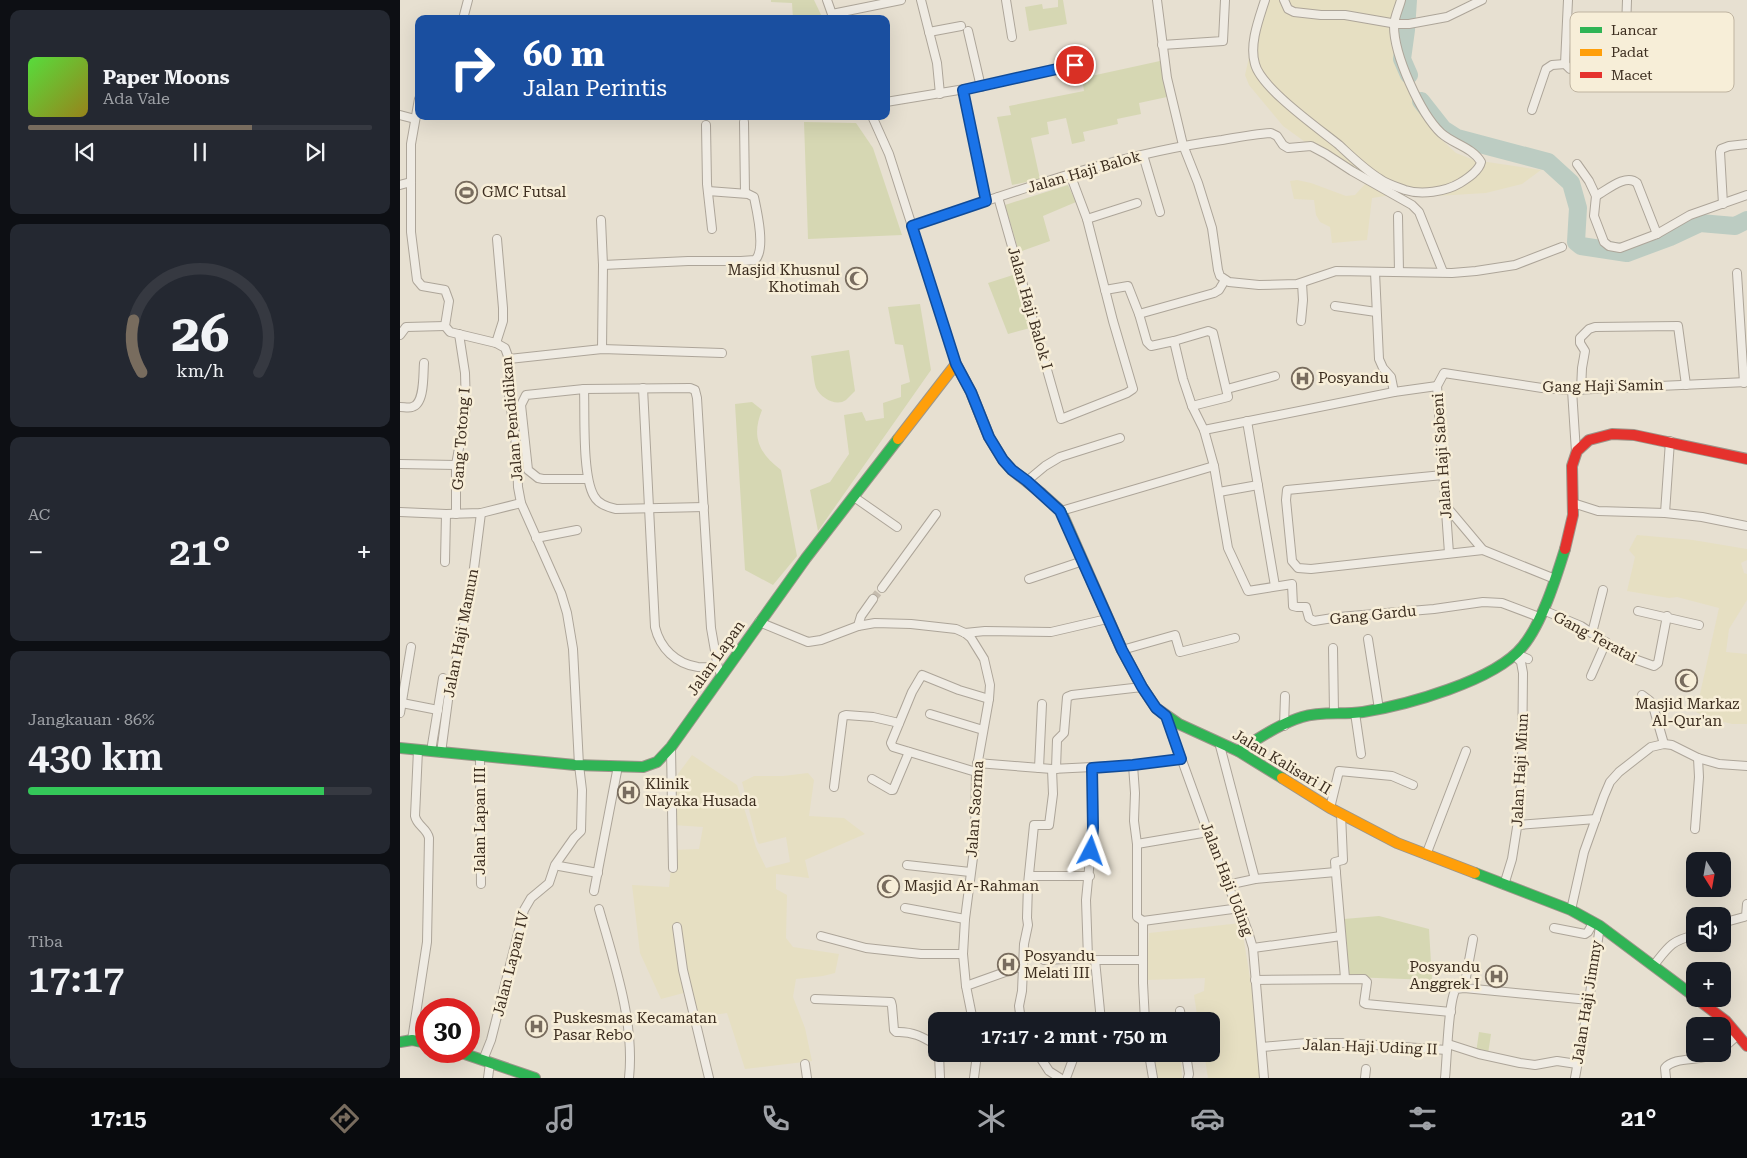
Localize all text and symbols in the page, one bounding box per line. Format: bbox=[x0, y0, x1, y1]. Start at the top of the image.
legend bbox=[1570, 12, 1734, 92]
text: Lancar bbox=[1611, 22, 1658, 38]
text: 60 m bbox=[523, 34, 605, 75]
icon: right bbox=[440, 35, 505, 100]
pin bbox=[1054, 44, 1096, 86]
text: Padat bbox=[1611, 44, 1649, 60]
icon: arrive bbox=[1061, 51, 1089, 79]
text: Paper Moons bbox=[103, 66, 230, 89]
text: Macet bbox=[1611, 67, 1652, 83]
text: Jalan Perintis bbox=[523, 76, 667, 101]
text: Ada Vale bbox=[103, 89, 170, 108]
icon: previous bbox=[71, 138, 99, 166]
icon: pause bbox=[186, 138, 214, 166]
icon: next bbox=[301, 138, 329, 166]
street label: Jalan Haji Balok bbox=[1025, 147, 1143, 197]
sports icon: GMC Futsal bbox=[454, 180, 478, 204]
place label: GMC Futsal bbox=[482, 183, 567, 201]
street label: Jalan Haji Balok I bbox=[1004, 245, 1056, 371]
place label: Masjid Khusnul Khotimah bbox=[727, 261, 840, 296]
mosque icon: Masjid Khusnul Khotimah bbox=[844, 267, 868, 291]
text: 26 bbox=[171, 303, 229, 364]
street label: Jalan Pendidikan bbox=[498, 355, 526, 482]
text: km/h bbox=[176, 360, 224, 381]
hospital icon: Posyandu bbox=[1290, 366, 1314, 390]
place label: Posyandu bbox=[1318, 369, 1389, 387]
street label: Gang Haji Samin bbox=[1542, 376, 1664, 396]
street label: Gang Totong I bbox=[448, 387, 474, 491]
street label: Jalan Haji Sabeni bbox=[1429, 392, 1455, 519]
text: AC bbox=[28, 505, 50, 524]
text: 21° bbox=[169, 530, 231, 574]
text: − bbox=[28, 536, 44, 569]
text: + bbox=[356, 536, 372, 569]
street label: Jalan Haji Mamun bbox=[440, 567, 482, 699]
street label: Gang Gardu bbox=[1329, 601, 1418, 628]
street label: Gang Teratai bbox=[1550, 608, 1640, 667]
street label: Jalan Lapan bbox=[684, 617, 749, 699]
mosque icon: Masjid Markaz Al-Qur'an bbox=[1675, 669, 1699, 693]
place label: Masjid Markaz Al-Qur'an bbox=[1635, 695, 1739, 730]
text: Jangkauan · 86% bbox=[28, 710, 154, 729]
street label: Jalan Haji Miun bbox=[1508, 712, 1532, 827]
street label: Jalan Kalisari II bbox=[1229, 725, 1335, 799]
text: 430 km bbox=[28, 735, 163, 779]
street label: Jalan Saorma bbox=[963, 760, 987, 858]
street label: Jalan Lapan III bbox=[471, 767, 489, 875]
place label: Klinik Nayaka Husada bbox=[645, 775, 757, 810]
hospital icon: Klinik Nayaka Husada bbox=[617, 781, 641, 805]
street label: Jalan Haji Uding bbox=[1197, 820, 1257, 939]
position arrow bbox=[1064, 824, 1116, 876]
north arrow bbox=[1686, 852, 1731, 898]
map controls bbox=[1686, 852, 1731, 1062]
mosque icon: Masjid Ar-Rahman bbox=[876, 874, 900, 898]
place label: Masjid Ar-Rahman bbox=[904, 877, 1039, 895]
button: sound bbox=[1686, 907, 1731, 952]
street label: Jalan Lapan IV bbox=[489, 909, 533, 1018]
text: Tiba bbox=[28, 932, 63, 951]
street label: Jalan Haji Jimmy bbox=[1568, 939, 1606, 1065]
place label: Posyandu Melati III bbox=[1024, 947, 1095, 982]
hospital icon: Posyandu Melati III bbox=[996, 953, 1020, 977]
text: 17:17 bbox=[28, 957, 124, 1001]
place label: Posyandu Anggrek I bbox=[1409, 958, 1481, 993]
button: + bbox=[1686, 962, 1731, 1007]
hospital icon: Posyandu Anggrek I bbox=[1484, 964, 1508, 988]
speed limit sign: 30 bbox=[415, 998, 480, 1063]
place label: Puskesmas Kecamatan Pasar Rebo bbox=[553, 1009, 717, 1044]
hospital icon: Puskesmas Kecamatan Pasar Rebo bbox=[525, 1015, 549, 1039]
button: − bbox=[1686, 1017, 1731, 1062]
text: 17:17 · 2 mnt · 750 m bbox=[981, 1025, 1167, 1048]
street label: Jalan Haji Uding II bbox=[1302, 1036, 1438, 1058]
icon: directions bbox=[327, 1101, 362, 1136]
icon: music bbox=[543, 1101, 578, 1136]
icon: phone bbox=[758, 1101, 793, 1136]
icon: climate bbox=[974, 1101, 1009, 1136]
icon: car bbox=[1190, 1101, 1225, 1136]
icon: filters bbox=[1405, 1101, 1440, 1136]
text: 17:15 bbox=[90, 1106, 146, 1131]
text: 21° bbox=[1621, 1106, 1657, 1131]

